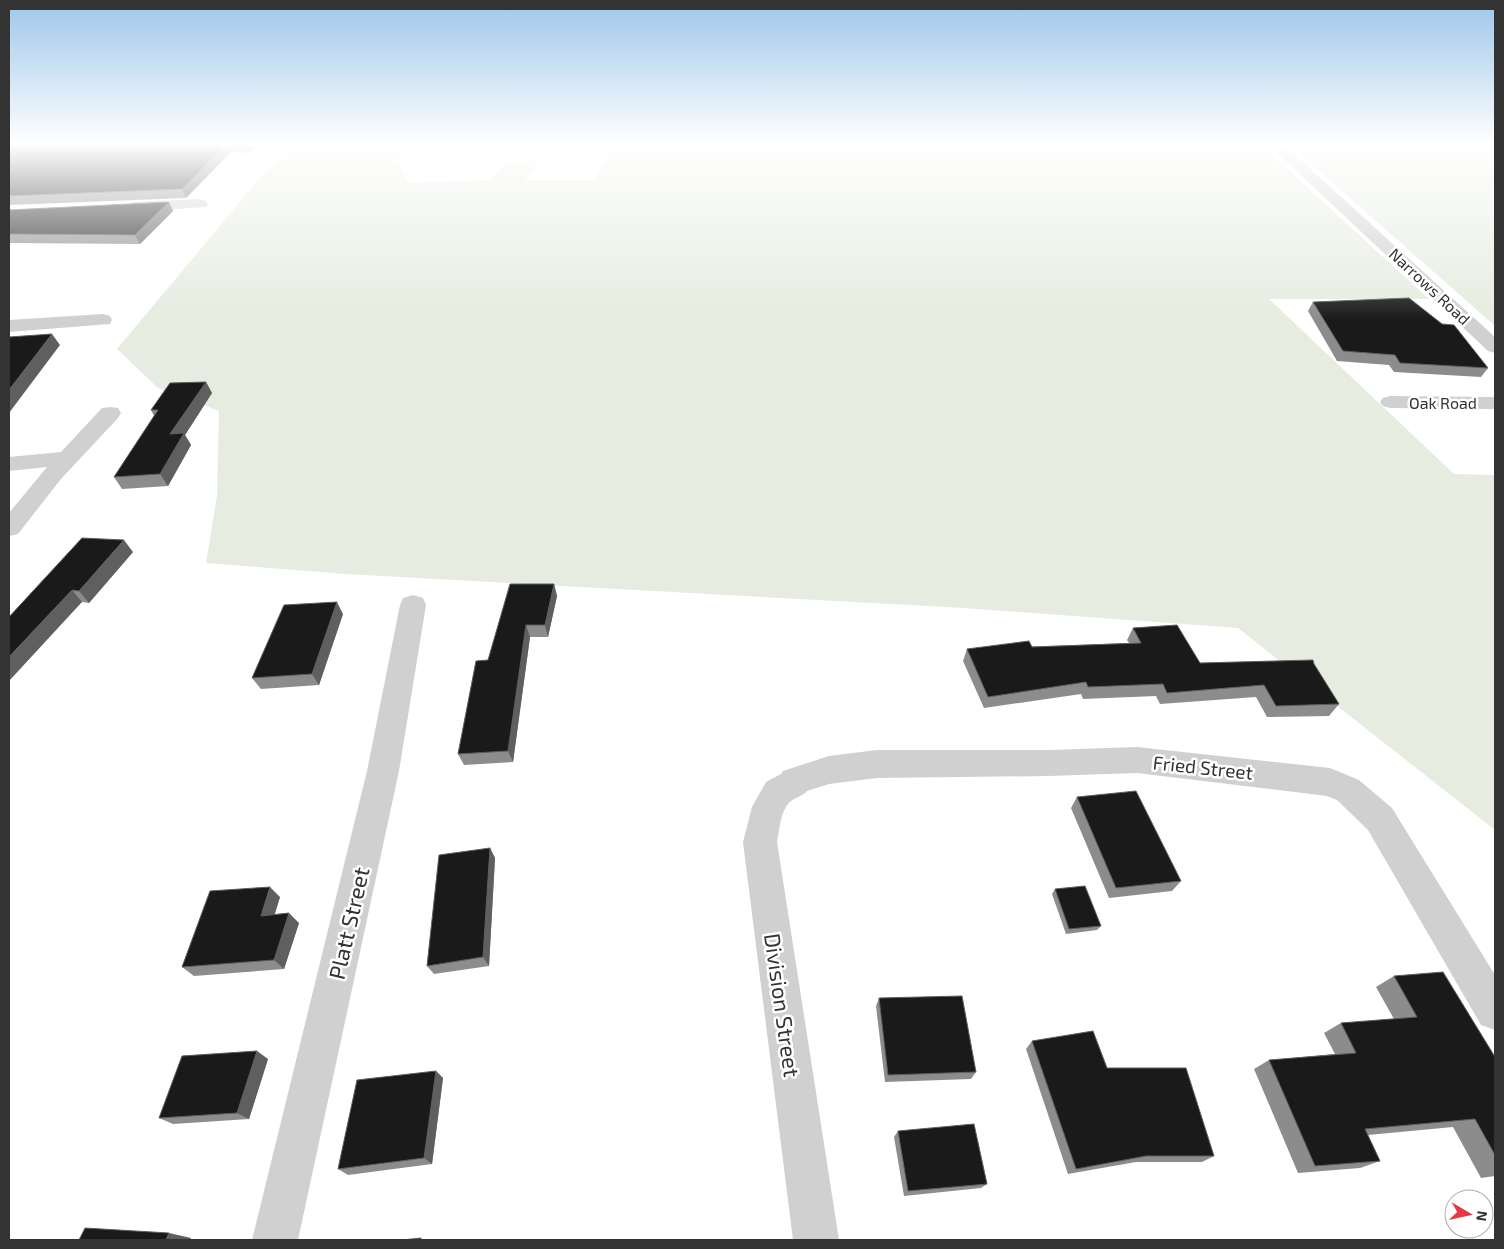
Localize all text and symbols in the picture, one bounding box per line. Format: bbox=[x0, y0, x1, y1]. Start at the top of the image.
street label: Narrows Road bbox=[1386, 244, 1474, 328]
street label: Oak Road bbox=[1409, 393, 1477, 412]
street label: Fried Street bbox=[1152, 750, 1254, 784]
street label: Platt Street bbox=[322, 864, 374, 982]
street label: Division Street bbox=[760, 931, 806, 1079]
north arrow bbox=[1444, 1189, 1494, 1239]
text: N bbox=[1473, 1210, 1492, 1222]

